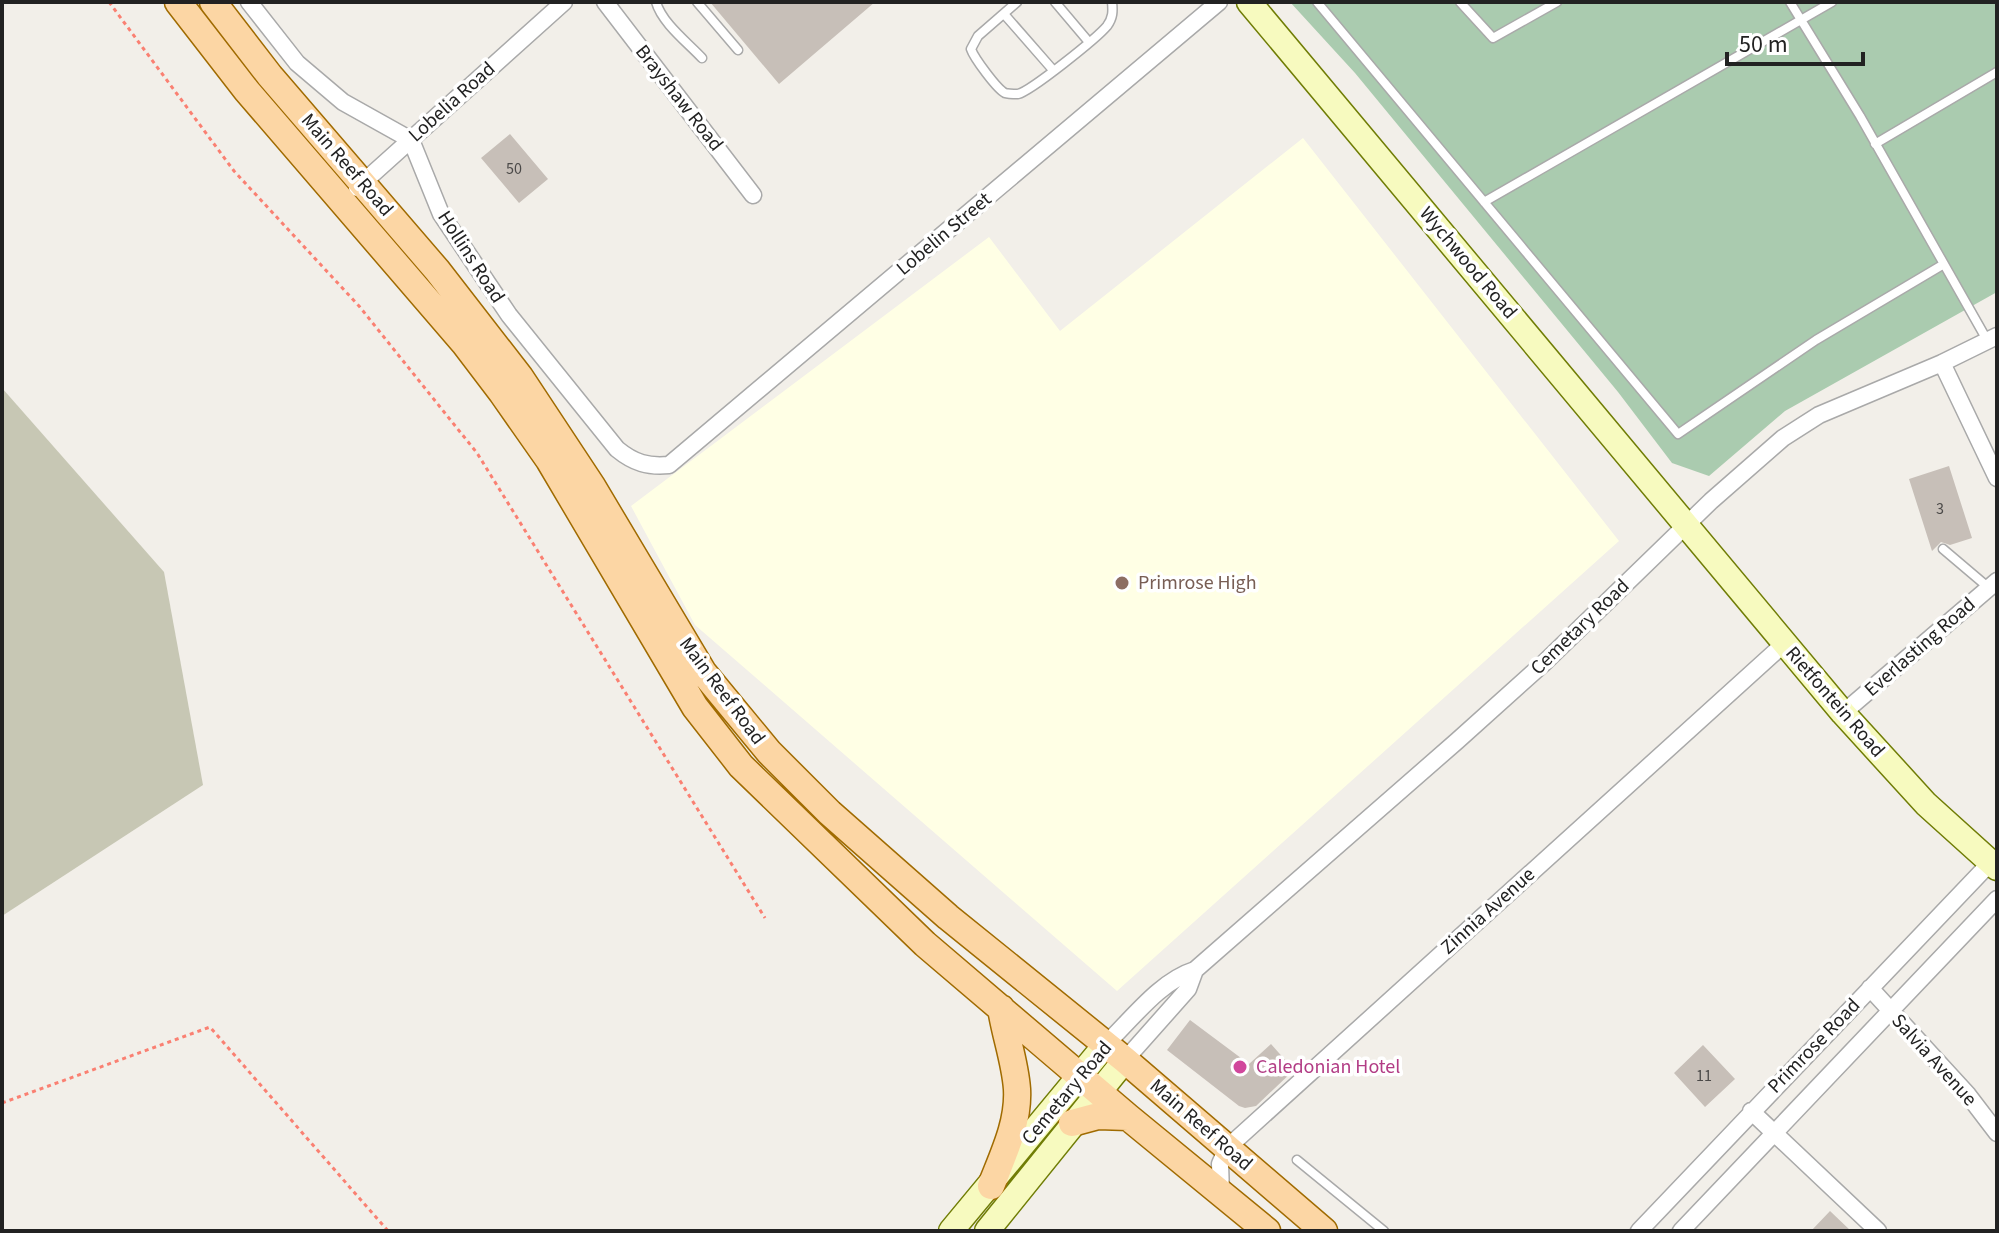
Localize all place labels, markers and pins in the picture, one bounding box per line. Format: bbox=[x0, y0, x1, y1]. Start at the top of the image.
place label: Primrose High bbox=[1138, 569, 1257, 597]
marker: Primrose High bbox=[1113, 574, 1131, 592]
place label: Caledonian Hotel bbox=[1256, 1053, 1400, 1081]
marker: Caledonian Hotel bbox=[1231, 1058, 1249, 1076]

